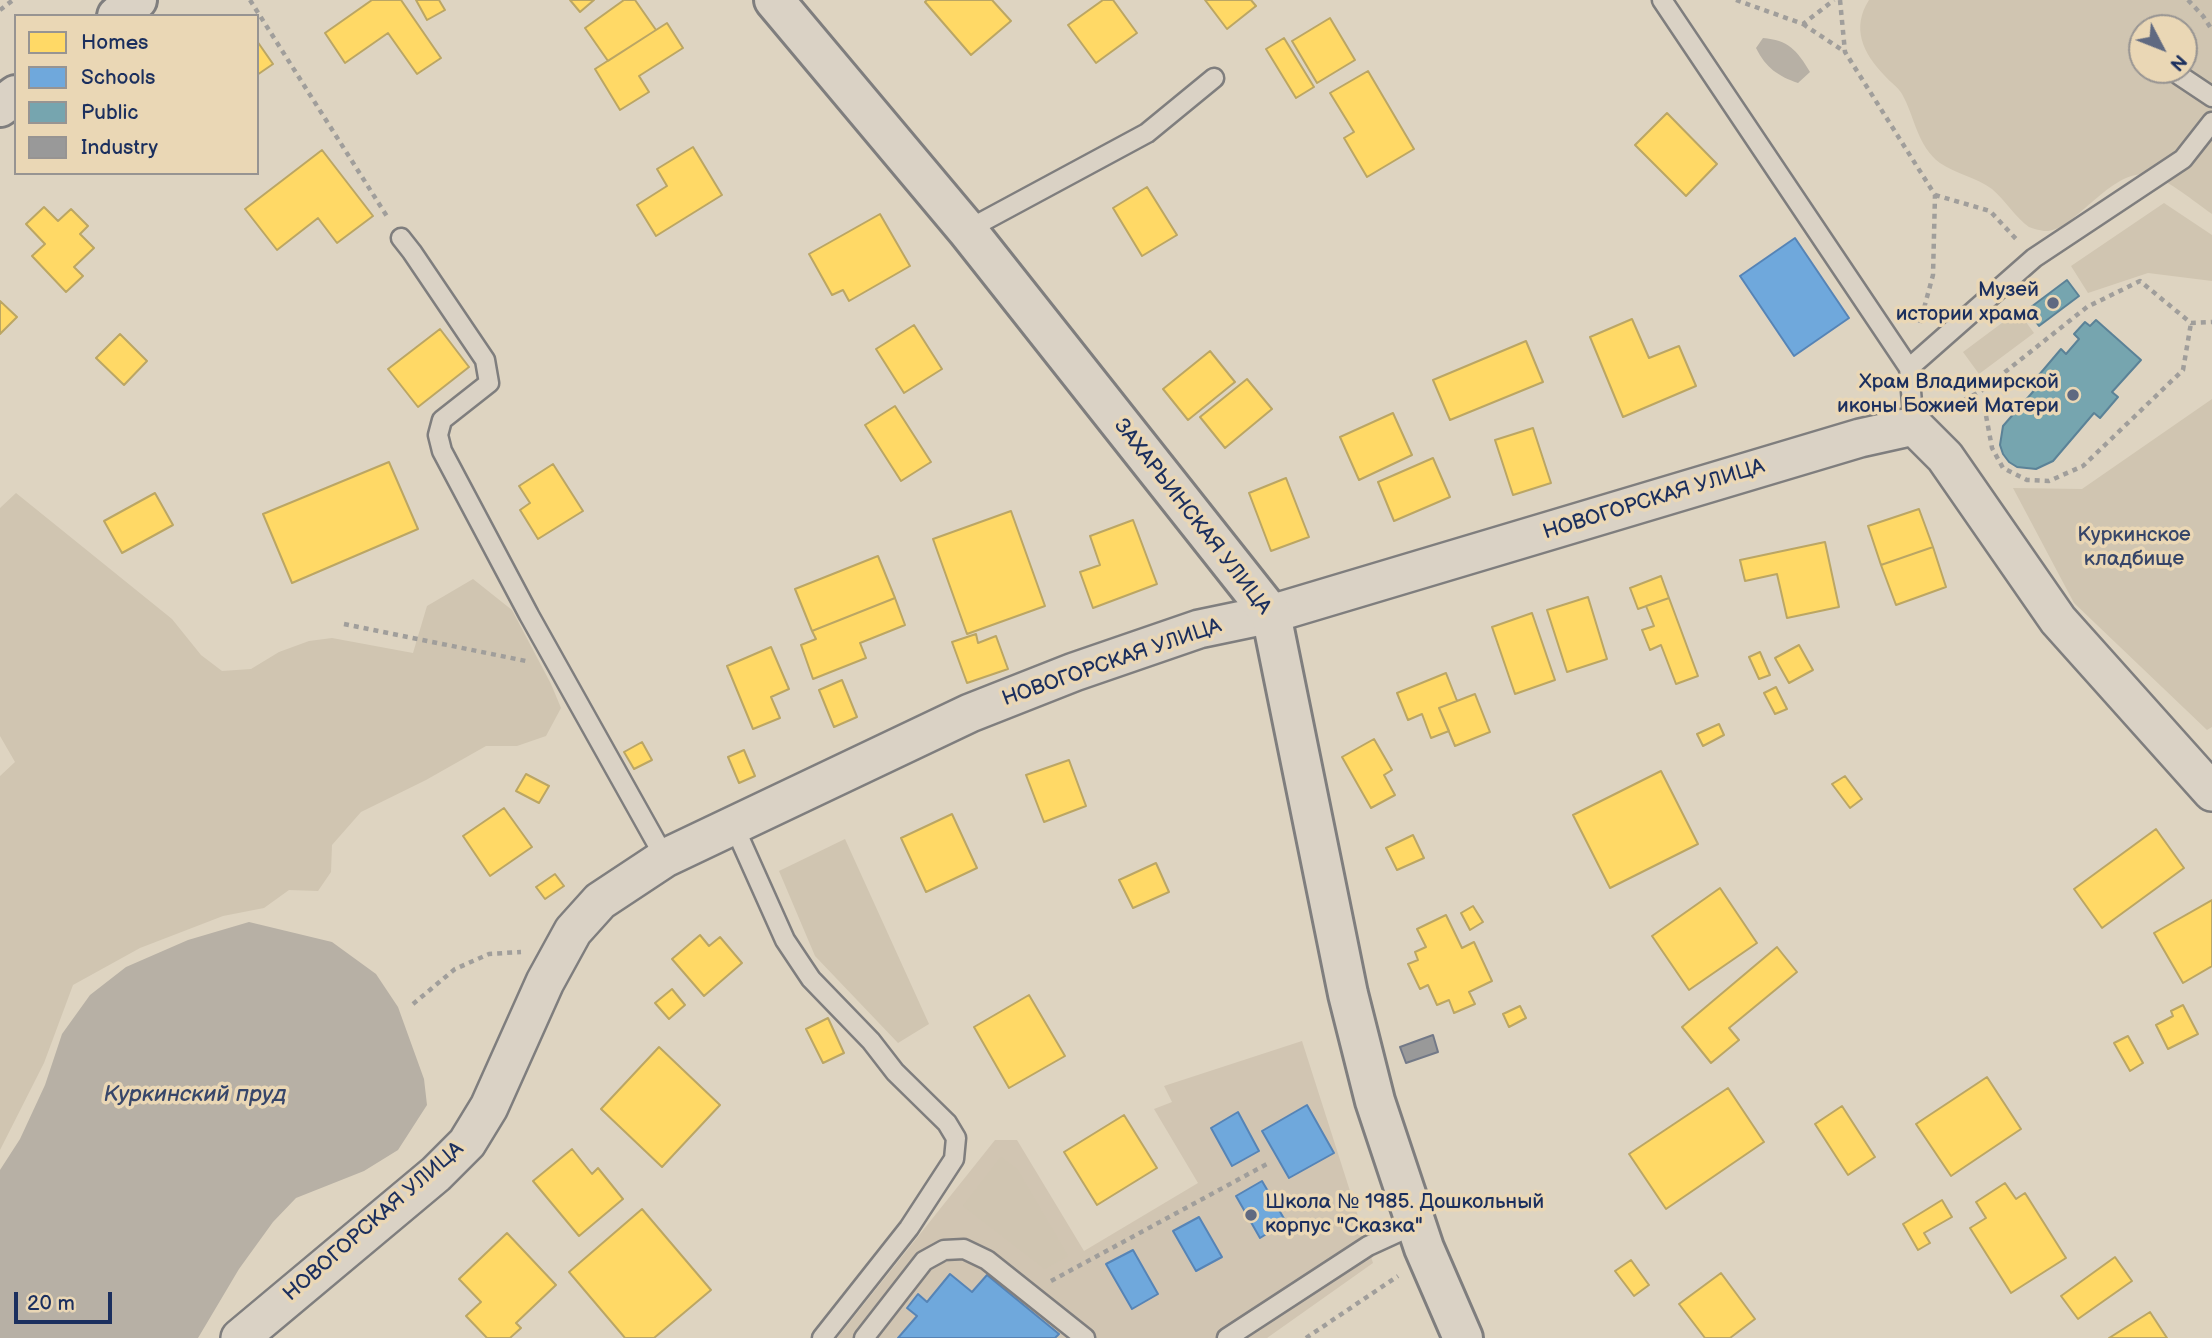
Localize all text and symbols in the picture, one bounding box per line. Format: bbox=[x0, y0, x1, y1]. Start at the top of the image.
legend bbox=[14, 14, 259, 175]
north arrow bbox=[2128, 14, 2198, 84]
text: Homes bbox=[81, 30, 149, 55]
text: N bbox=[2164, 49, 2191, 75]
text: Schools bbox=[81, 65, 155, 90]
text: Public bbox=[81, 100, 139, 125]
text: Industry bbox=[81, 135, 158, 160]
place label: Музей истории храма bbox=[1896, 278, 2039, 328]
marker: Музей истории храма bbox=[2045, 295, 2061, 311]
place label: Храм Владимирской иконы Божией Матери bbox=[1837, 370, 2059, 420]
marker: Храм Владимирской иконы Божией Матери bbox=[2065, 387, 2081, 403]
street label: ЗАХАРЬИНСКАЯ УЛИЦА bbox=[1108, 414, 1276, 620]
street label: НОВОГОРСКАЯ УЛИЦА bbox=[1540, 454, 1768, 546]
park label: Куркинское кладбище bbox=[2077, 523, 2191, 573]
street label: НОВОГОРСКАЯ УЛИЦА bbox=[999, 614, 1225, 712]
water label: Куркинский пруд bbox=[103, 1081, 287, 1109]
street label: НОВОГОРСКАЯ УЛИЦА bbox=[279, 1137, 469, 1307]
place label: Школа № 1985. Дошкольный корпус "Сказка" bbox=[1265, 1190, 1544, 1240]
marker: Школа № 1985. Дошкольный корпус "Сказка" bbox=[1243, 1207, 1259, 1223]
scale bar bbox=[18, 1278, 116, 1322]
text: 20 m bbox=[27, 1291, 75, 1316]

